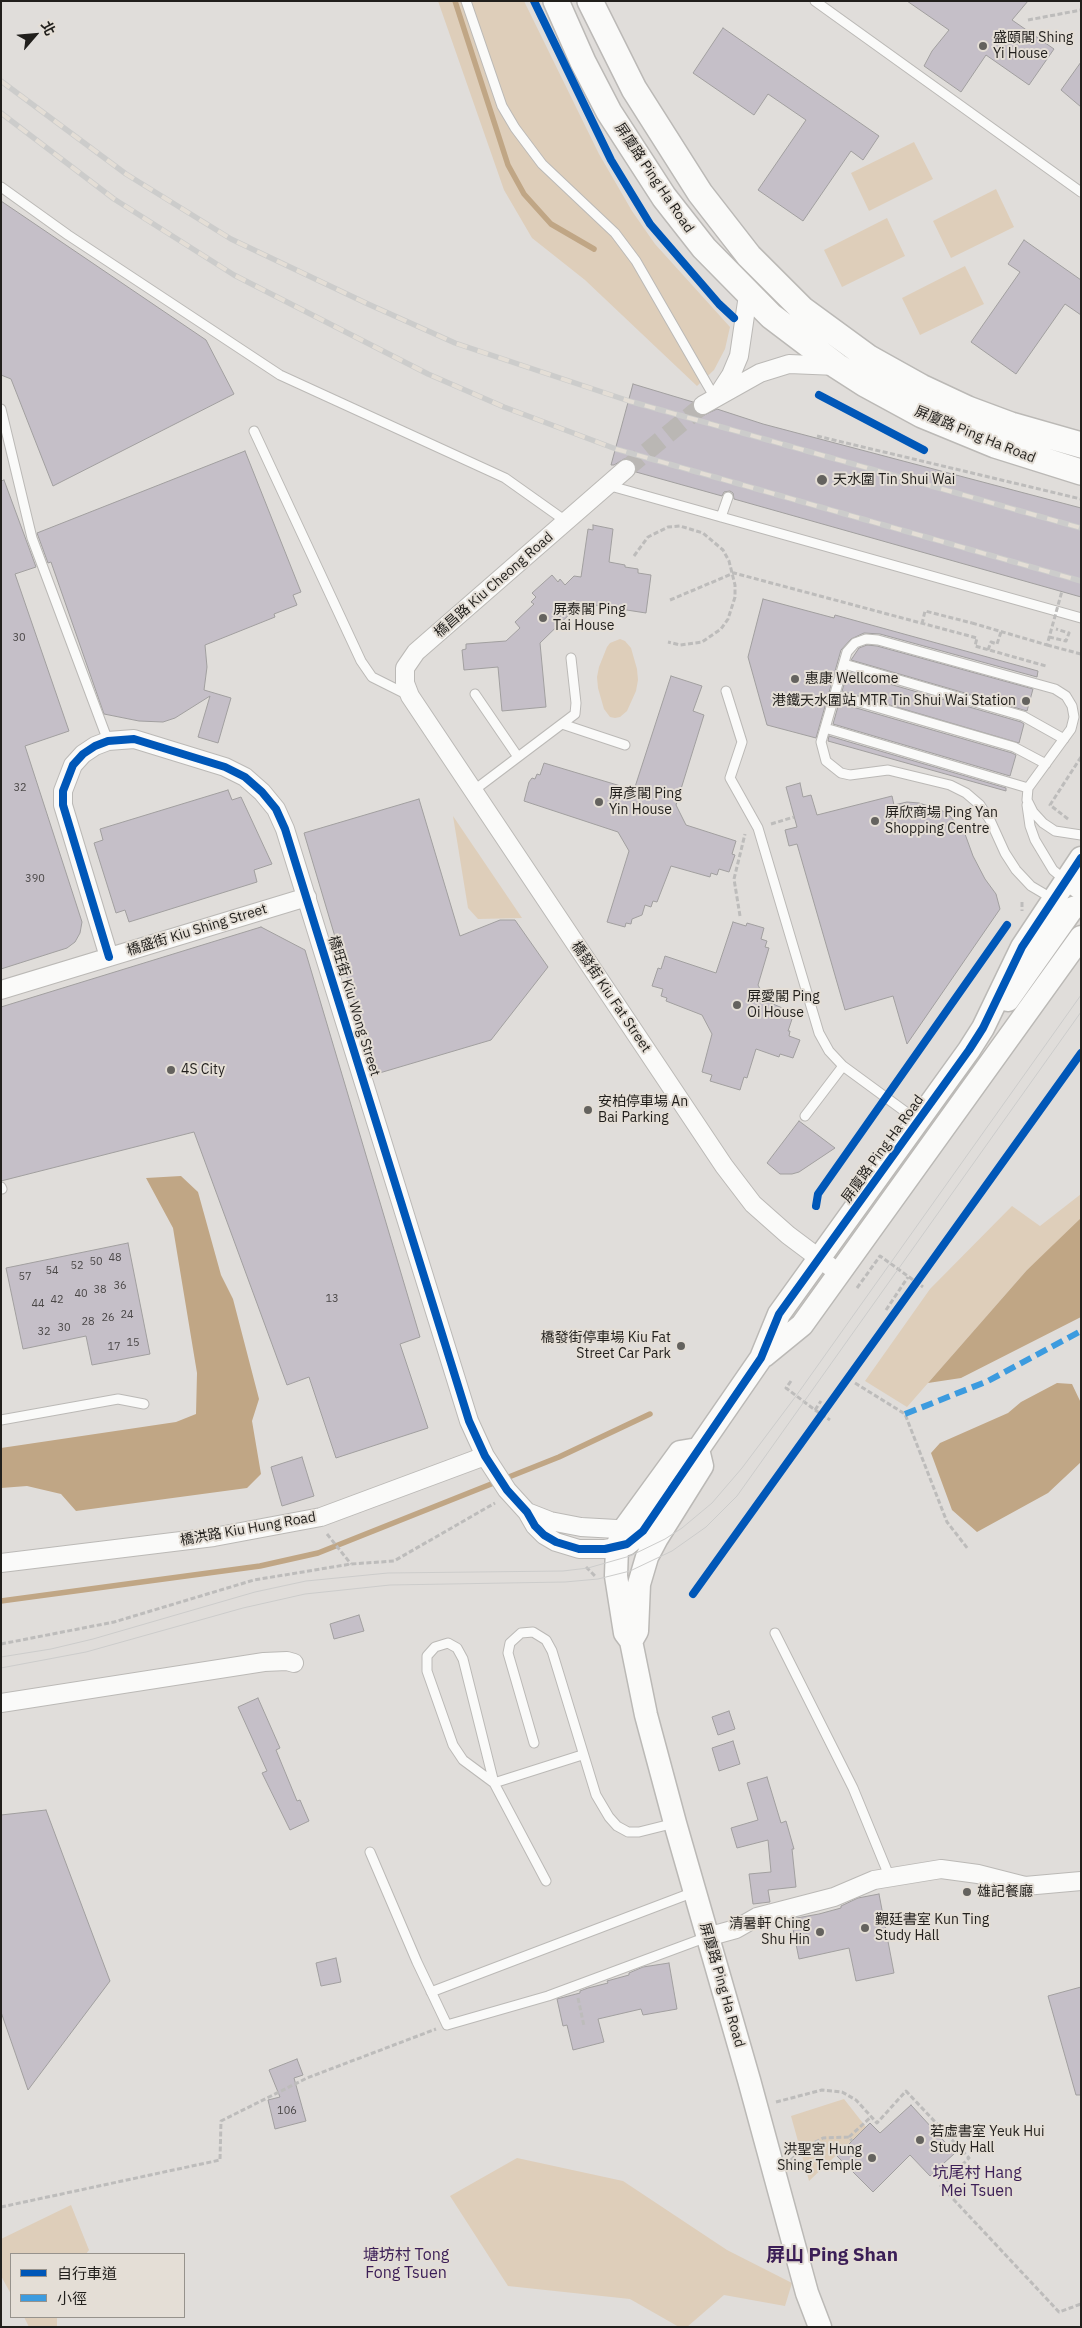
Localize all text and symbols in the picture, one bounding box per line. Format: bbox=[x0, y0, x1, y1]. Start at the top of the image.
north arrow bbox=[10, 10, 60, 60]
text: 北 bbox=[37, 18, 60, 39]
place label: 盛頤閣 Shing Yi House bbox=[993, 30, 1073, 62]
marker: 盛頤閣 Shing Yi House bbox=[977, 40, 989, 52]
street label: 屏廈路 Ping Ha Road bbox=[611, 120, 697, 236]
street label: 屏廈路 Ping Ha Road bbox=[912, 403, 1038, 467]
place label: 天水圍 Tin Shui Wai bbox=[833, 472, 955, 488]
marker: 天水圍 Tin Shui Wai bbox=[815, 473, 829, 487]
street label: 橋昌路 Kiu Cheong Road bbox=[431, 529, 557, 641]
place label: 屏泰閣 Ping Tai House bbox=[553, 602, 626, 634]
marker: 屏泰閣 Ping Tai House bbox=[537, 612, 549, 624]
house number: 30 bbox=[12, 631, 26, 645]
place label: 惠康 Wellcome bbox=[805, 671, 899, 687]
marker: 惠康 Wellcome bbox=[789, 673, 801, 685]
place label: 港鐵天水圍站 MTR Tin Shui Wai Station bbox=[772, 693, 1016, 709]
marker: 港鐵天水圍站 MTR Tin Shui Wai Station bbox=[1020, 695, 1032, 707]
house number: 32 bbox=[13, 781, 27, 795]
place label: 屏彥閣 Ping Yin House bbox=[609, 786, 682, 819]
marker: 屏彥閣 Ping Yin House bbox=[593, 796, 605, 808]
place label: 屏欣商場 Ping Yan Shopping Centre bbox=[885, 805, 998, 838]
marker: 屏欣商場 Ping Yan Shopping Centre bbox=[869, 815, 881, 827]
house number: 390 bbox=[25, 872, 45, 886]
street label: 橋盛街 Kiu Shing Street bbox=[125, 901, 269, 959]
street label: 橋旺街 Kiu Wong Street bbox=[325, 934, 383, 1078]
street label: 橋發街 Kiu Fat Street bbox=[568, 938, 654, 1056]
place label: 屏愛閣 Ping Oi House bbox=[747, 989, 820, 1022]
marker: 屏愛閣 Ping Oi House bbox=[731, 999, 743, 1011]
place label: 4S City bbox=[181, 1062, 225, 1078]
marker: 4S City bbox=[165, 1064, 177, 1076]
street label: 屏廈路 Ping Ha Road bbox=[838, 1092, 928, 1206]
place label: 安柏停車場 An Bai Parking bbox=[598, 1094, 688, 1126]
marker: 安柏停車場 An Bai Parking bbox=[582, 1104, 594, 1116]
house number: 48 bbox=[108, 1251, 122, 1265]
house number: 50 bbox=[89, 1255, 103, 1269]
house number: 52 bbox=[70, 1259, 84, 1273]
house number: 54 bbox=[45, 1264, 59, 1278]
house number: 57 bbox=[18, 1270, 32, 1284]
house number: 36 bbox=[113, 1279, 127, 1293]
house number: 38 bbox=[93, 1283, 107, 1297]
house number: 40 bbox=[74, 1287, 88, 1301]
house number: 13 bbox=[325, 1292, 339, 1306]
house number: 42 bbox=[50, 1293, 64, 1307]
house number: 44 bbox=[31, 1297, 45, 1311]
house number: 24 bbox=[120, 1308, 134, 1322]
house number: 26 bbox=[101, 1311, 115, 1325]
house number: 28 bbox=[81, 1315, 95, 1329]
house number: 30 bbox=[57, 1321, 71, 1335]
house number: 32 bbox=[37, 1325, 51, 1339]
place label: 橋發街停車場 Kiu Fat Street Car Park bbox=[540, 1330, 671, 1362]
house number: 15 bbox=[126, 1336, 140, 1350]
house number: 17 bbox=[107, 1340, 121, 1354]
marker: 橋發街停車場 Kiu Fat Street Car Park bbox=[675, 1340, 687, 1352]
street label: 橋洪路 Kiu Hung Road bbox=[179, 1509, 317, 1549]
place label: 雄記餐廳 bbox=[977, 1884, 1033, 1900]
marker: 雄記餐廳 bbox=[961, 1886, 973, 1898]
place label: 覲廷書室 Kun Ting Study Hall bbox=[875, 1912, 989, 1944]
place label: 清暑軒 Ching Shu Hin bbox=[729, 1916, 810, 1948]
street label: 屏廈路 Ping Ha Road bbox=[696, 1921, 748, 2049]
marker: 覲廷書室 Kun Ting Study Hall bbox=[859, 1922, 871, 1934]
marker: 清暑軒 Ching Shu Hin bbox=[814, 1926, 826, 1938]
house number: 106 bbox=[277, 2104, 297, 2118]
place label: 若虛書室 Yeuk Hui Study Hall bbox=[930, 2124, 1045, 2156]
marker: 若虛書室 Yeuk Hui Study Hall bbox=[914, 2134, 926, 2146]
place label: 洪聖宮 Hung Shing Temple bbox=[777, 2142, 862, 2174]
marker: 洪聖宮 Hung Shing Temple bbox=[866, 2152, 878, 2164]
district label: 坑尾村 Hang Mei Tsuen bbox=[932, 2163, 1022, 2201]
district label: 塘坊村 Tong Fong Tsuen bbox=[359, 2245, 453, 2283]
district label: 屏山 Ping Shan bbox=[766, 2245, 898, 2267]
legend bbox=[10, 2253, 185, 2318]
text: 自行車道 bbox=[57, 2264, 117, 2283]
text: 小徑 bbox=[57, 2289, 87, 2308]

